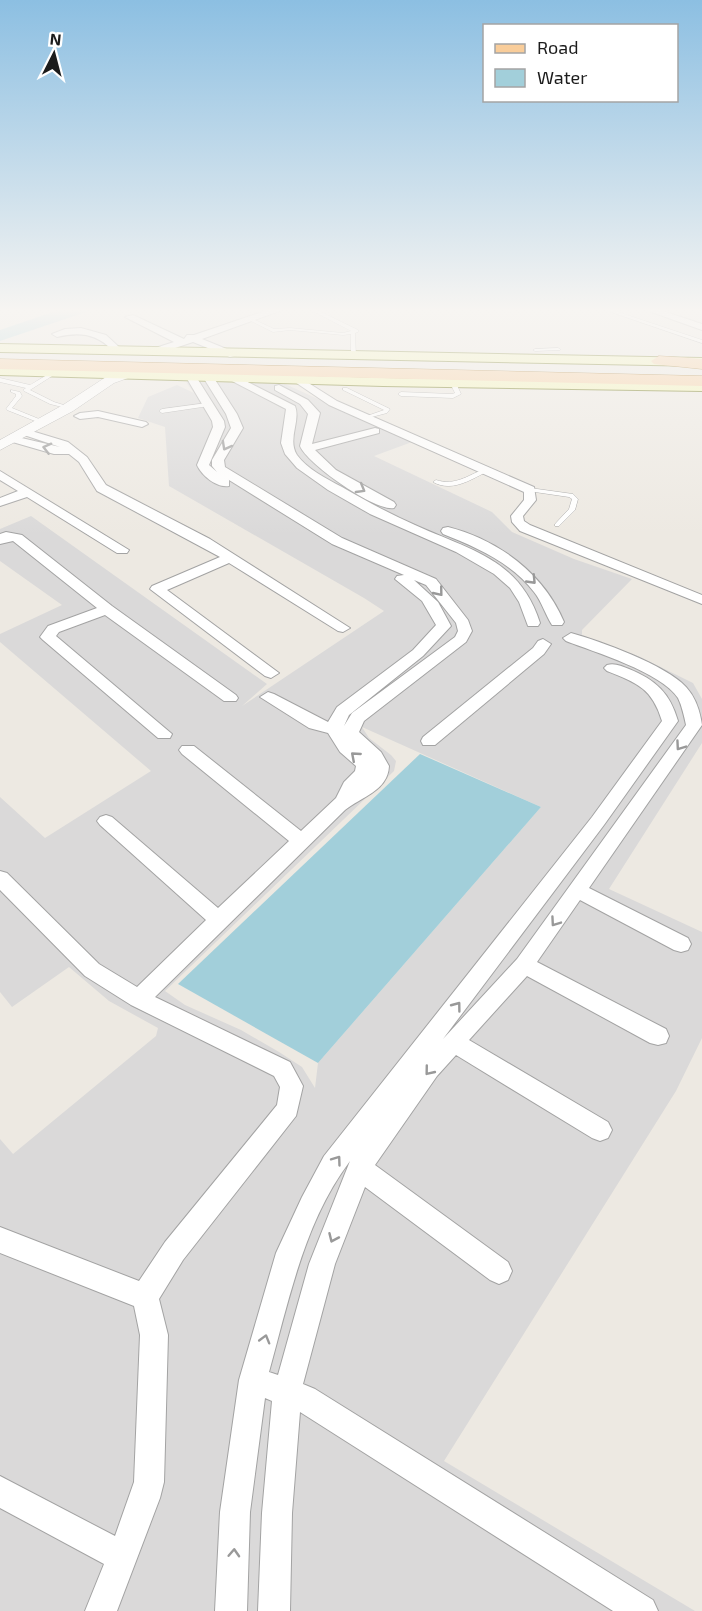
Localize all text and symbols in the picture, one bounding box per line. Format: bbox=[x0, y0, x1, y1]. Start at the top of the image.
north arrow bbox=[24, 24, 84, 84]
legend bbox=[483, 24, 678, 102]
text: N bbox=[49, 29, 62, 49]
text: Road bbox=[537, 36, 578, 58]
text: Water bbox=[537, 66, 587, 88]
one-way arrow bbox=[222, 440, 233, 450]
one-way arrow bbox=[42, 442, 52, 455]
one-way arrow bbox=[355, 482, 365, 493]
one-way arrow bbox=[525, 574, 536, 584]
one-way arrow bbox=[431, 585, 442, 596]
one-way arrow bbox=[676, 739, 687, 750]
one-way arrow bbox=[351, 752, 362, 763]
one-way arrow bbox=[551, 915, 562, 926]
one-way arrow bbox=[450, 1002, 461, 1013]
one-way arrow bbox=[425, 1064, 436, 1075]
one-way arrow bbox=[330, 1155, 341, 1166]
one-way arrow bbox=[328, 1232, 340, 1243]
one-way arrow bbox=[257, 1334, 270, 1344]
one-way arrow bbox=[227, 1548, 240, 1557]

